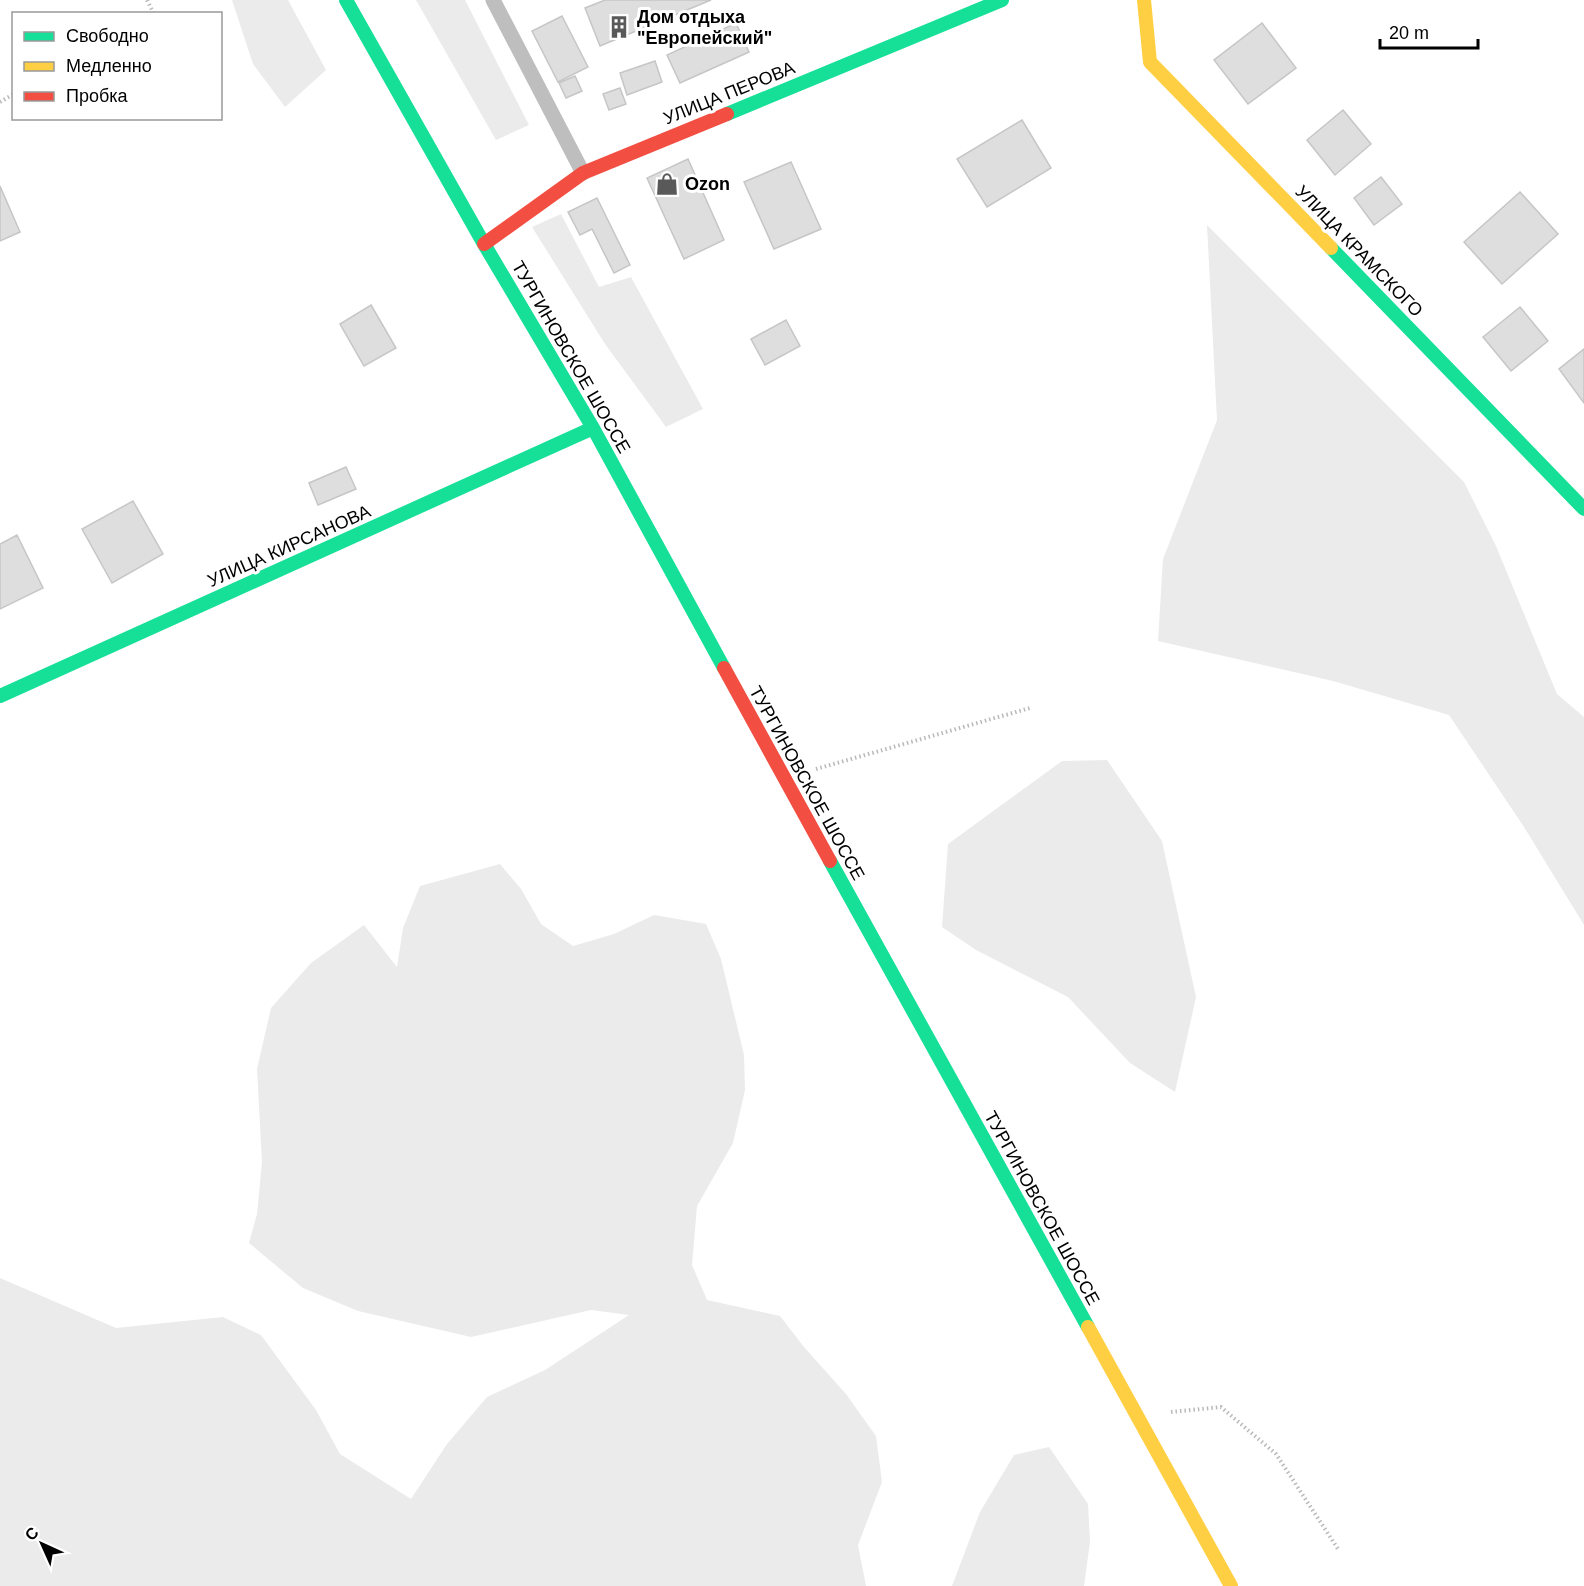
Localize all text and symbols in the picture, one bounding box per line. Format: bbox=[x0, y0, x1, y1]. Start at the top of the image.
place label: Дом отдыха "Европейский" bbox=[637, 7, 772, 48]
legend bbox=[12, 12, 222, 120]
scale bar bbox=[1380, 12, 1478, 50]
building icon: Дом отдыха "Европейский" bbox=[606, 14, 632, 40]
text: 20 m bbox=[1389, 23, 1429, 43]
text: Свободно bbox=[66, 26, 149, 46]
text: Медленно bbox=[66, 56, 152, 76]
street label: УЛИЦА ПЕРОВА bbox=[660, 58, 798, 128]
text: Пробка bbox=[66, 86, 129, 106]
shop icon: Ozon bbox=[654, 171, 680, 197]
place label: Ozon bbox=[685, 174, 730, 194]
street label: УЛИЦА КРАМСКОГО bbox=[1291, 181, 1427, 321]
street label: ТУРГИНОВСКОЕ ШОССЕ bbox=[508, 257, 634, 457]
street label: УЛИЦА КИРСАНОВА bbox=[204, 501, 374, 591]
street label: ТУРГИНОВСКОЕ ШОССЕ bbox=[745, 683, 869, 883]
street label: ТУРГИНОВСКОЕ ШОССЕ bbox=[980, 1108, 1104, 1308]
north arrow bbox=[12, 1514, 72, 1574]
text: С bbox=[22, 1523, 42, 1544]

